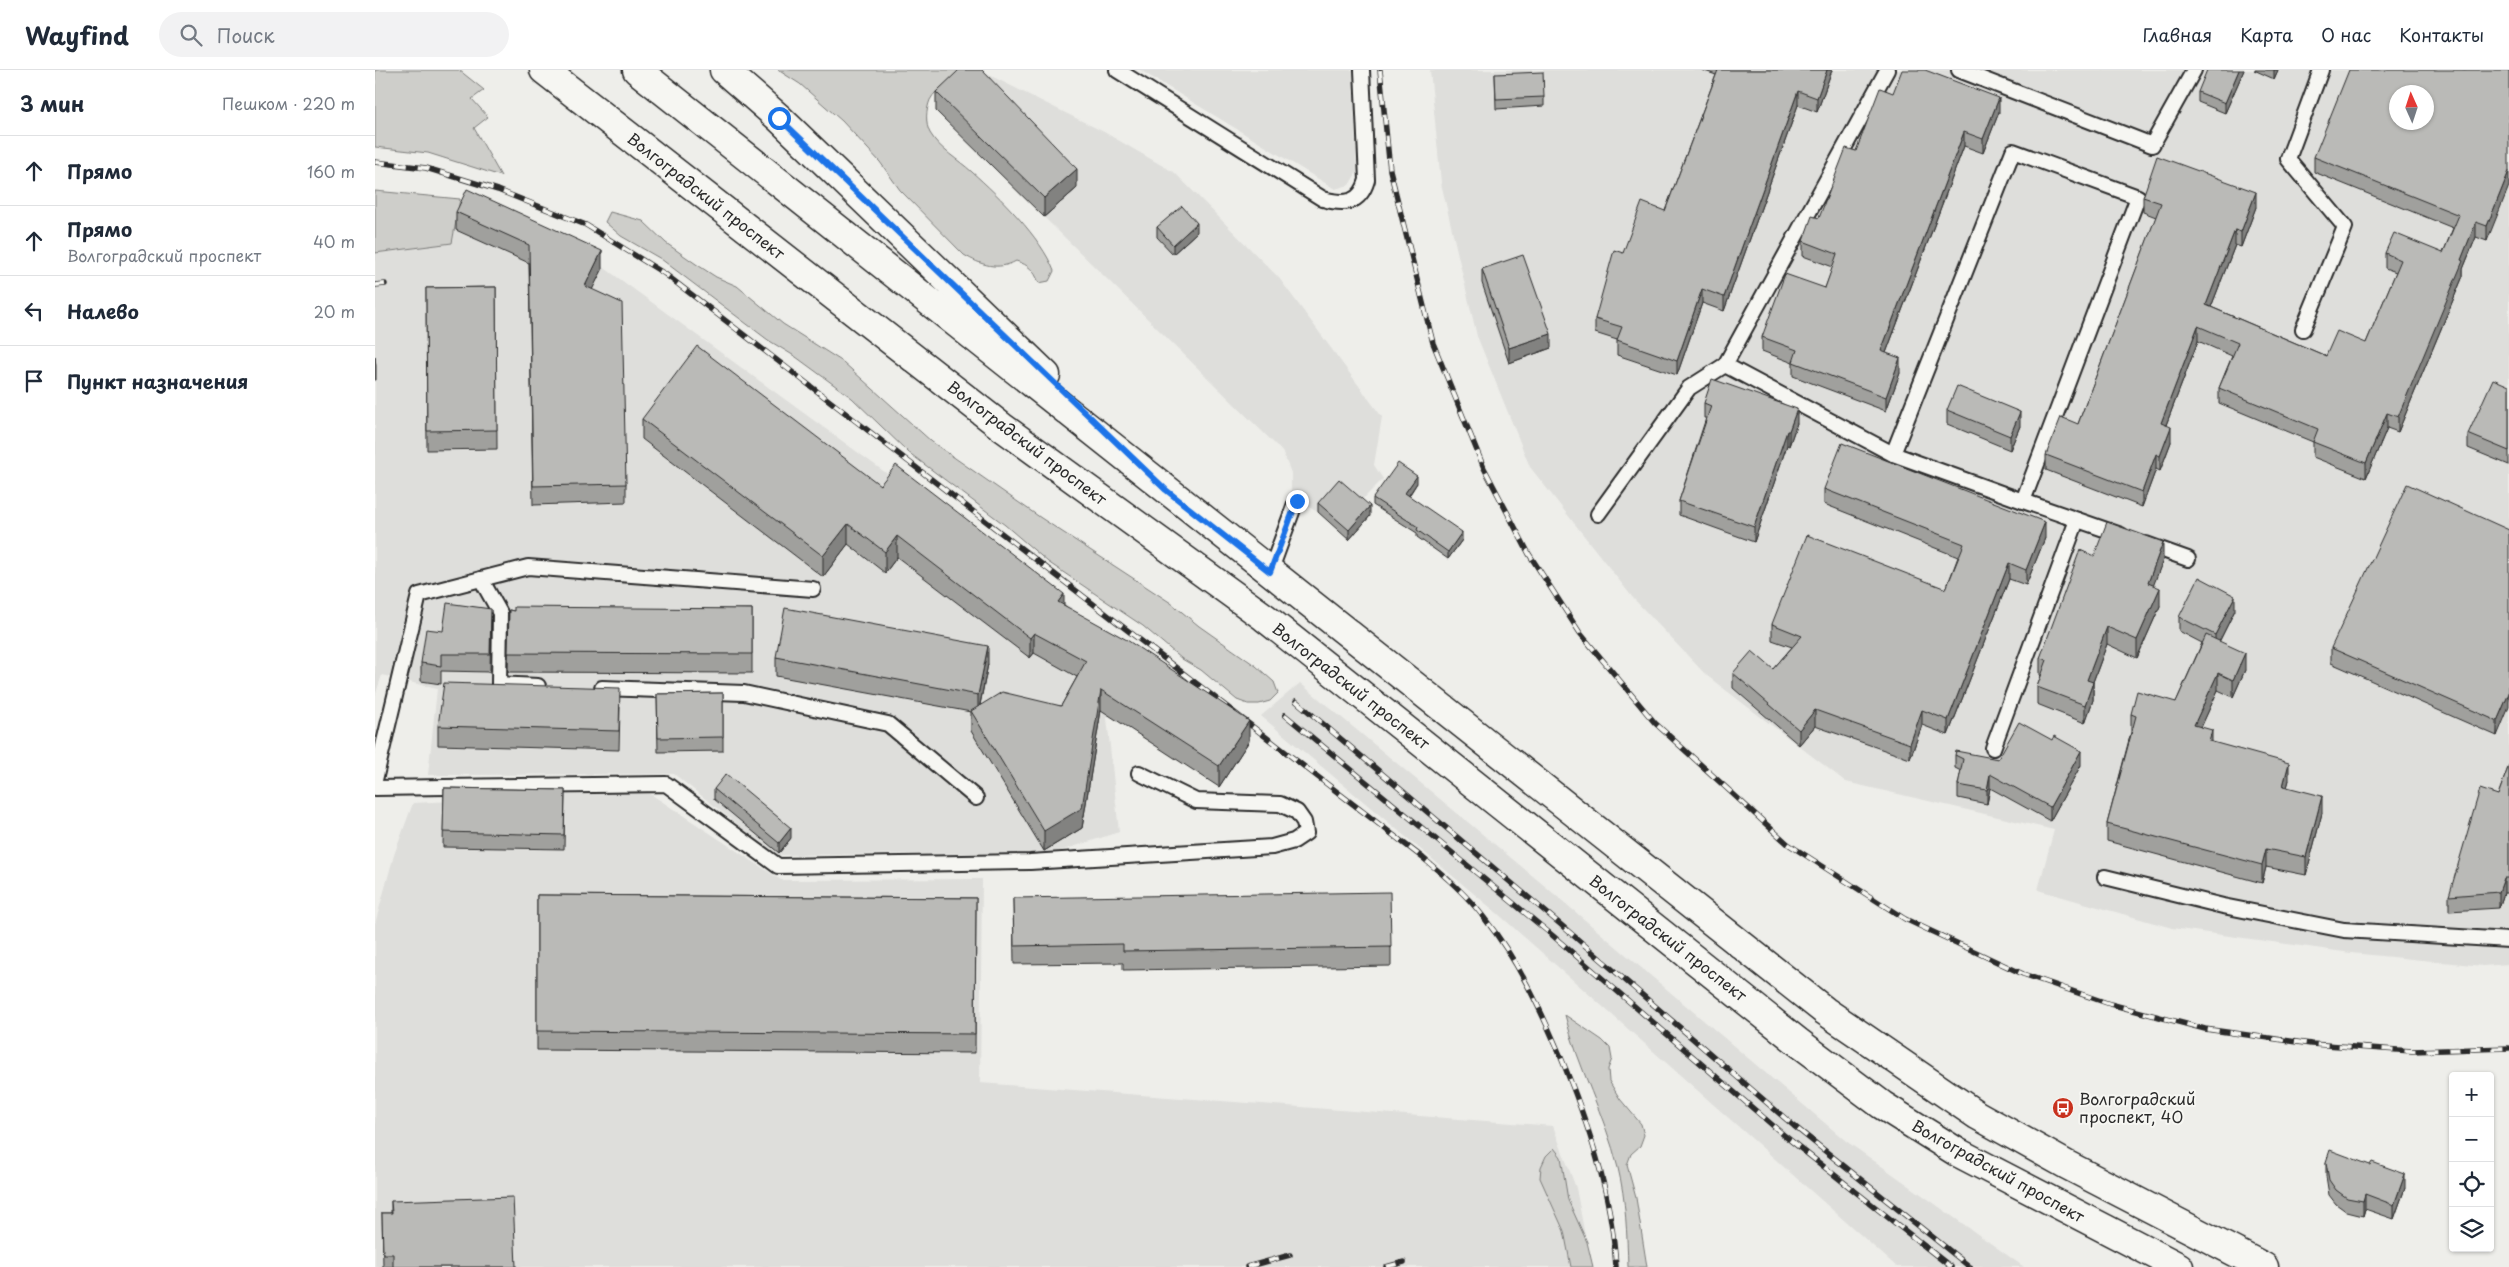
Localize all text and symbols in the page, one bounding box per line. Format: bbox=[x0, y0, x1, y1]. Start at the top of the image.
search box bbox=[159, 12, 509, 57]
text: Wayfind bbox=[25, 17, 129, 53]
icon: search bbox=[177, 21, 205, 49]
text: Поиск bbox=[217, 21, 275, 49]
text: Главная bbox=[2143, 21, 2212, 48]
text: Карта bbox=[2240, 21, 2293, 48]
text: О нас bbox=[2321, 21, 2371, 48]
text: Контакты bbox=[2399, 21, 2484, 48]
north arrow bbox=[2389, 85, 2434, 130]
text: 3 мин bbox=[20, 87, 84, 119]
text: Пешком · 220 m bbox=[222, 91, 355, 115]
route start bbox=[768, 107, 791, 130]
street label: Волгоградский проспект bbox=[623, 126, 791, 265]
icon: ahead bbox=[20, 157, 48, 185]
text: Прямо bbox=[67, 157, 132, 185]
text: 160 m bbox=[307, 159, 355, 183]
text: Прямо bbox=[67, 215, 132, 243]
icon: ahead bbox=[20, 227, 48, 255]
text: 40 m bbox=[313, 229, 355, 253]
text: Волгоградский проспект bbox=[67, 243, 261, 267]
icon: left bbox=[20, 297, 48, 325]
text: Налево bbox=[67, 297, 139, 325]
text: 20 m bbox=[314, 299, 355, 323]
icon: arrive bbox=[20, 367, 48, 395]
text: Пункт назначения bbox=[67, 367, 248, 395]
street label: Волгоградский проспект bbox=[943, 374, 1113, 510]
route end bbox=[1286, 490, 1309, 513]
street label: Волгоградский проспект bbox=[1268, 616, 1436, 755]
street label: Волгоградский проспект bbox=[1585, 868, 1753, 1007]
map controls bbox=[2449, 1072, 2494, 1252]
button: + bbox=[2449, 1072, 2494, 1117]
place label: Волгоградский проспект, 40 bbox=[2079, 1086, 2195, 1128]
bus stop icon: Волгоградский проспект, 40 bbox=[2051, 1096, 2075, 1120]
street label: Волгоградский проспект bbox=[1908, 1113, 2089, 1228]
button: − bbox=[2449, 1117, 2494, 1162]
button: locate bbox=[2449, 1162, 2494, 1207]
button: layers bbox=[2449, 1207, 2494, 1252]

